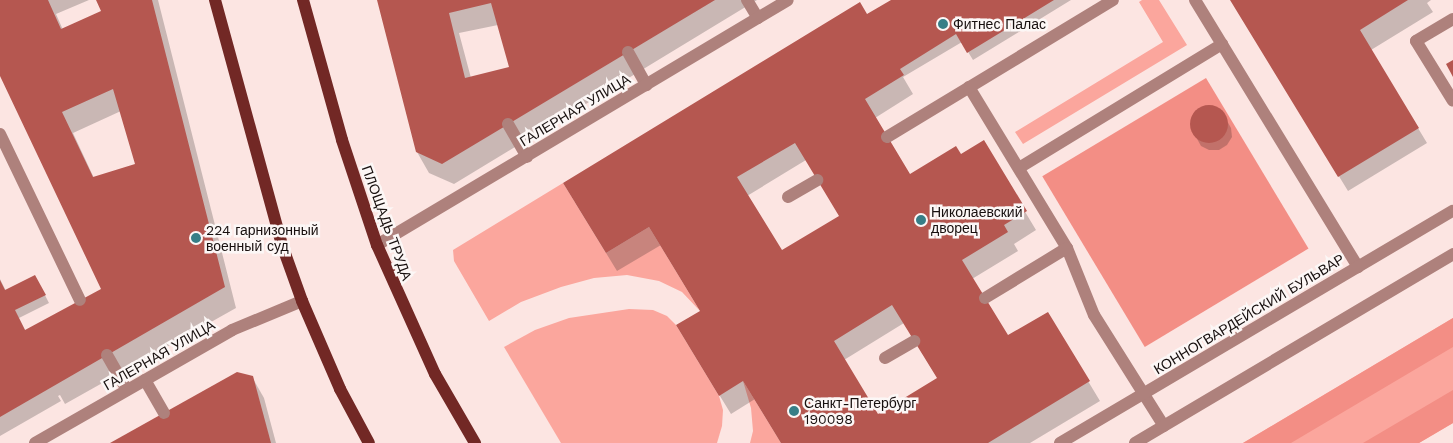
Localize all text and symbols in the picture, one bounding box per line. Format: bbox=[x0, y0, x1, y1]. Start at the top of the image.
place label: Фитнес Палас bbox=[953, 16, 1046, 32]
marker: Фитнес Палас bbox=[937, 18, 949, 30]
street label: ГАЛЕРНАЯ УЛИЦА bbox=[517, 70, 633, 150]
street label: ПЛОЩАДЬ ТРУДА bbox=[358, 163, 416, 283]
place label: Николаевский дворец bbox=[931, 204, 1022, 236]
marker: Николаевский дворец bbox=[915, 214, 927, 226]
place label: 224 гарнизонный военный суд bbox=[206, 222, 319, 254]
marker: 224 гарнизонный военный суд bbox=[190, 232, 202, 244]
street label: КОННОГВАРДЕЙСКИЙ БУЛЬВАР bbox=[1151, 250, 1347, 378]
street label: ГАЛЕРНАЯ УЛИЦА bbox=[100, 316, 218, 394]
place label: Санкт-Петербург 190098 bbox=[804, 395, 916, 428]
marker: Санкт-Петербург 190098 bbox=[788, 405, 800, 417]

